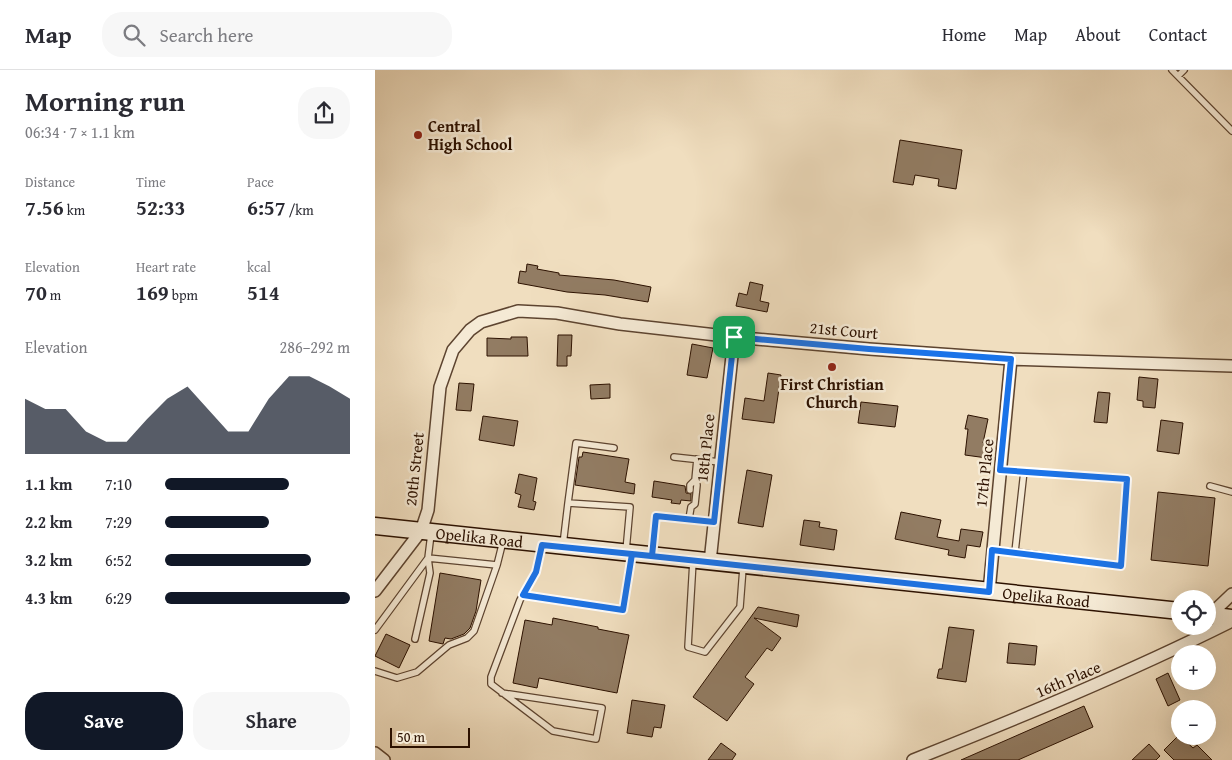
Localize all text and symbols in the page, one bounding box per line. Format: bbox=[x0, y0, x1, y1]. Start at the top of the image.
search box bbox=[102, 12, 452, 57]
text: Map bbox=[25, 17, 72, 52]
icon: search bbox=[120, 21, 148, 49]
text: Search here bbox=[160, 21, 253, 49]
text: Home bbox=[942, 21, 986, 48]
text: Map bbox=[1014, 21, 1047, 48]
text: About bbox=[1075, 21, 1121, 48]
text: Contact bbox=[1149, 21, 1207, 48]
text: Morning run bbox=[25, 80, 185, 121]
button: share bbox=[298, 87, 350, 139]
place label: Central High School bbox=[428, 114, 512, 156]
text: 06:34 · 7 × 1.1 km bbox=[25, 120, 135, 144]
marker: Central High School bbox=[412, 129, 424, 141]
text: Distance bbox=[25, 172, 75, 192]
text: Time bbox=[136, 172, 166, 192]
text: Pace bbox=[247, 172, 274, 192]
text: 7.56 bbox=[25, 192, 64, 223]
text: 52:33 bbox=[136, 192, 185, 223]
text: 6:57 bbox=[247, 192, 286, 223]
text: km bbox=[64, 200, 85, 220]
text: /km bbox=[286, 200, 314, 220]
text: Elevation bbox=[25, 257, 80, 277]
text: Heart rate bbox=[136, 257, 196, 277]
text: kcal bbox=[247, 257, 271, 277]
text: 70 bbox=[25, 277, 47, 308]
text: 169 bbox=[136, 277, 169, 308]
text: 514 bbox=[247, 277, 280, 308]
text: m bbox=[47, 285, 61, 305]
text: bpm bbox=[169, 285, 198, 305]
street label: 21st Court bbox=[809, 315, 880, 345]
pin bbox=[713, 316, 755, 358]
icon: arrive bbox=[720, 323, 748, 351]
text: Elevation bbox=[25, 335, 88, 359]
text: 286–292 m bbox=[280, 335, 350, 359]
marker: First Christian Church bbox=[826, 361, 838, 373]
place label: First Christian Church bbox=[780, 372, 884, 414]
street label: 18th Place bbox=[689, 413, 721, 483]
street label: 20th Street bbox=[398, 431, 430, 507]
street label: 17th Place bbox=[968, 438, 1000, 508]
text: 1.1 km bbox=[25, 472, 72, 496]
text: 7:10 bbox=[105, 472, 132, 496]
text: 2.2 km bbox=[25, 510, 72, 534]
text: 7:29 bbox=[105, 510, 132, 534]
street label: Opelika Road bbox=[435, 520, 525, 554]
text: 3.2 km bbox=[25, 548, 72, 572]
text: 6:52 bbox=[105, 548, 132, 572]
street label: Opelika Road bbox=[1001, 580, 1092, 613]
text: 4.3 km bbox=[25, 586, 72, 610]
text: 6:29 bbox=[105, 586, 132, 610]
map controls bbox=[1171, 590, 1216, 745]
button: locate bbox=[1171, 590, 1216, 635]
button: + bbox=[1171, 645, 1216, 690]
street label: 16th Place bbox=[1032, 655, 1104, 703]
button: Save bbox=[25, 692, 183, 750]
button: Share bbox=[193, 692, 350, 750]
button: − bbox=[1171, 700, 1216, 745]
scale bar bbox=[390, 725, 470, 748]
text: 50 m bbox=[397, 727, 425, 747]

